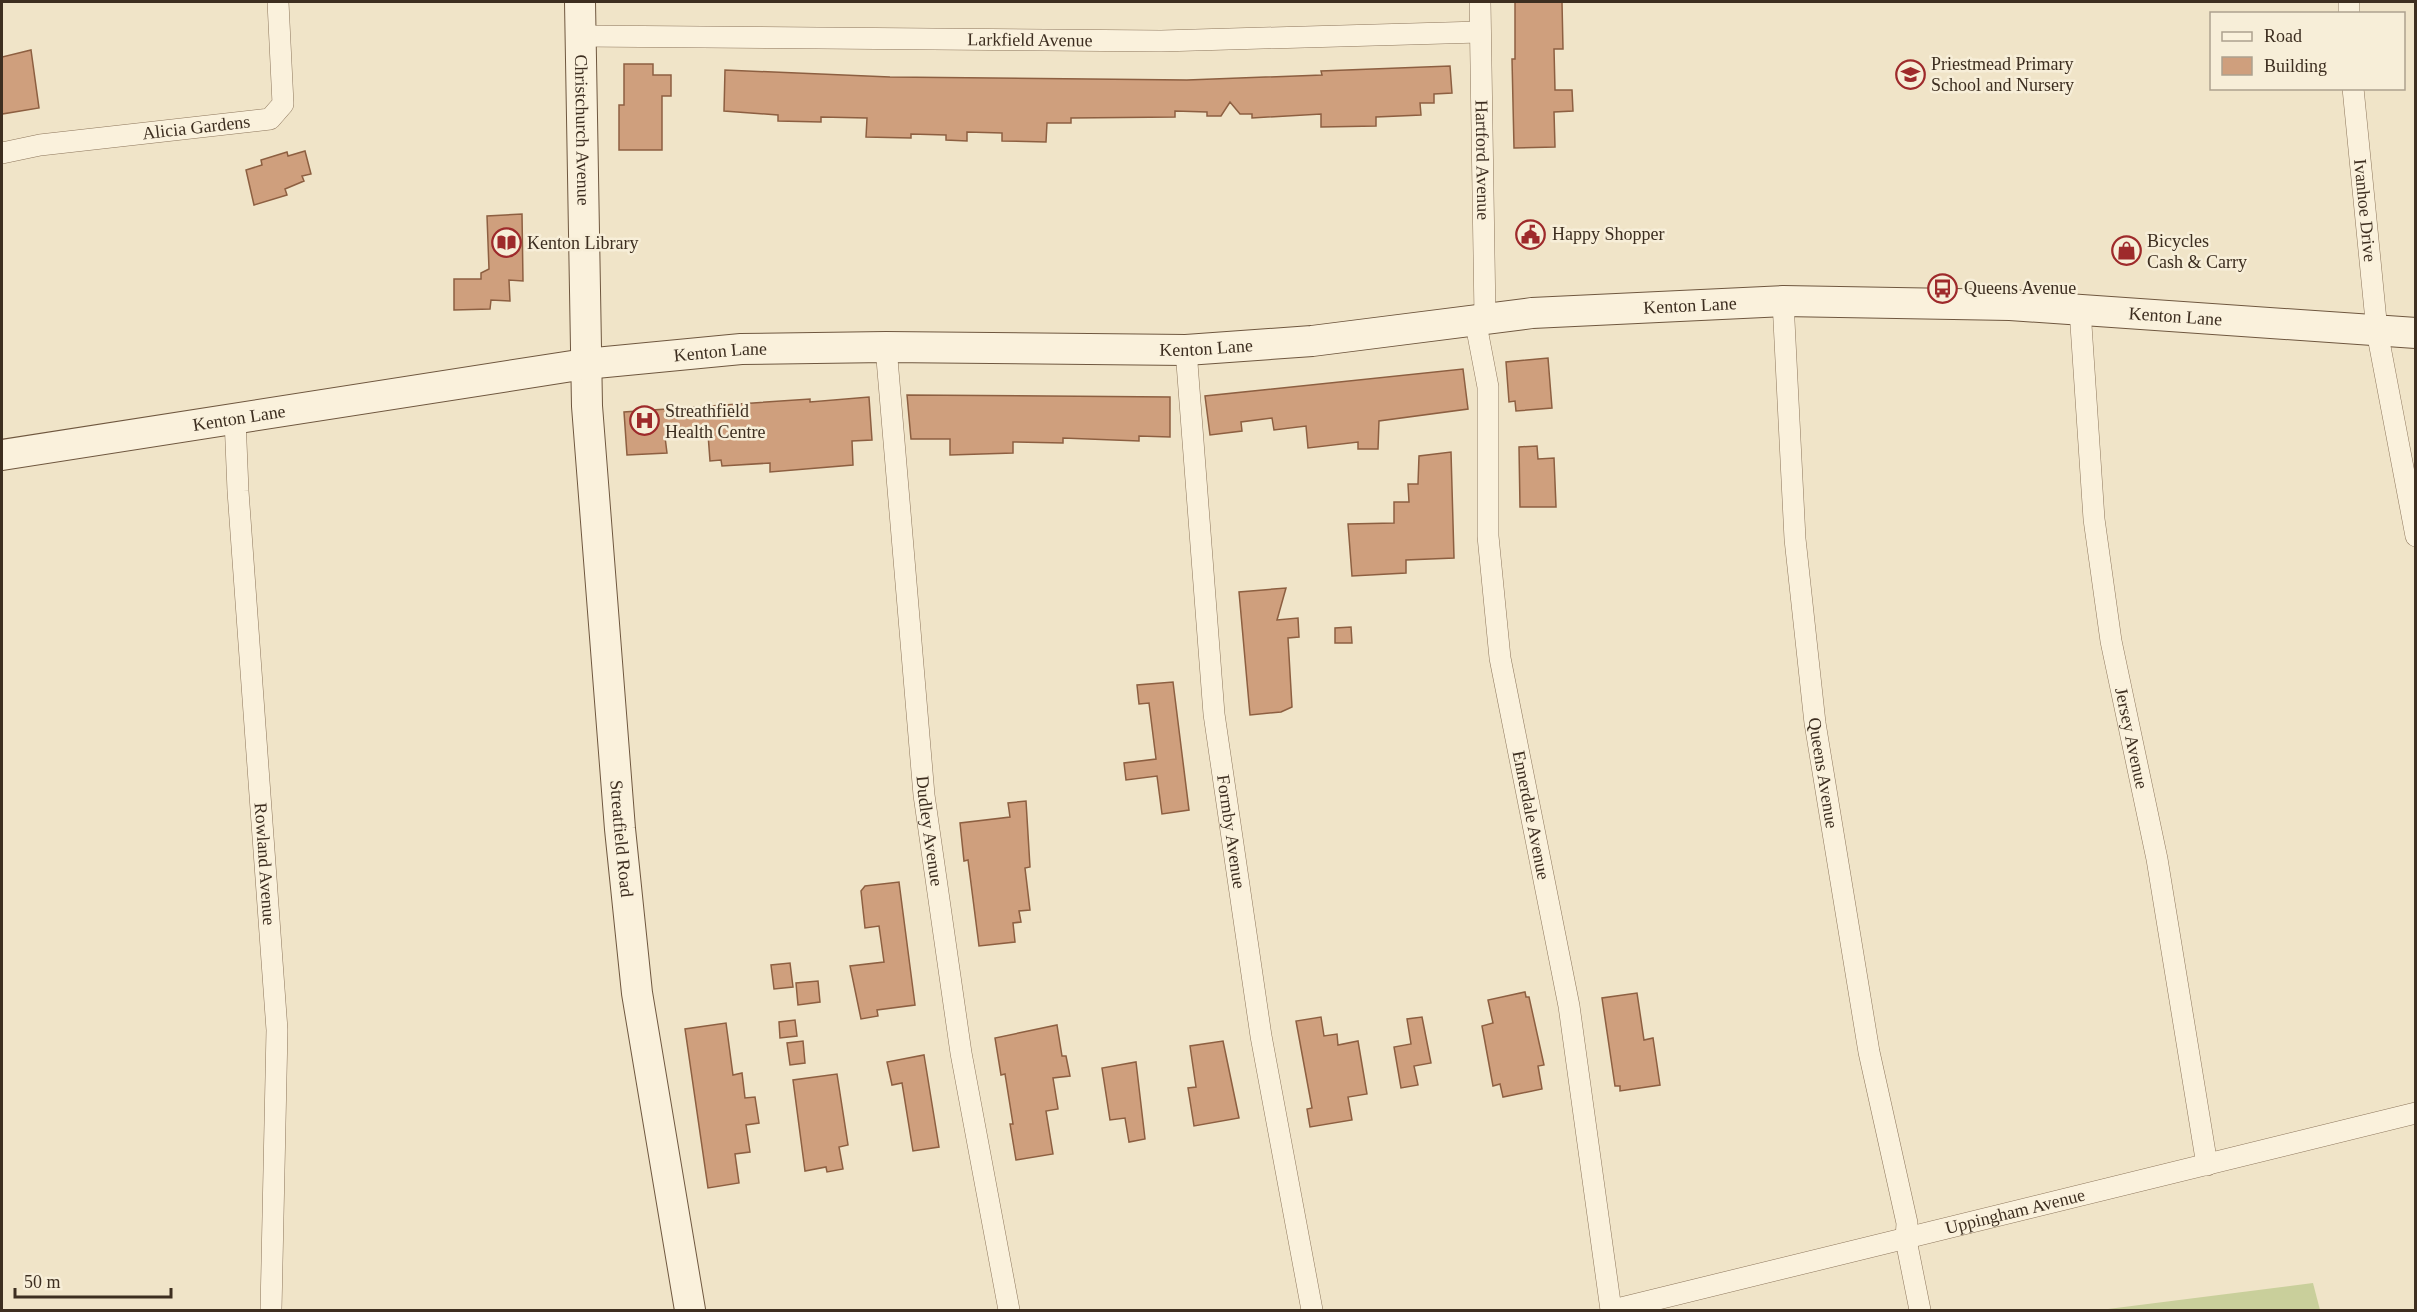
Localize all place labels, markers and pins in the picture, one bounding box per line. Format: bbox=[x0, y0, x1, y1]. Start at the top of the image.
place label: Priestmead Primary School and Nursery bbox=[1931, 54, 2074, 95]
school or university icon: Priestmead Primary School and Nursery bbox=[1894, 58, 1926, 90]
public building icon: Happy Shopper bbox=[1515, 218, 1547, 250]
place label: Happy Shopper bbox=[1552, 224, 1664, 244]
library icon: Kenton Library bbox=[490, 227, 522, 259]
place label: Bicycles Cash & Carry bbox=[2147, 231, 2247, 272]
place label: Kenton Library bbox=[527, 233, 638, 253]
shop icon: Bicycles Cash & Carry bbox=[2110, 235, 2142, 267]
bus stop icon: Queens Avenue bbox=[1927, 272, 1959, 304]
place label: Queens Avenue bbox=[1964, 278, 2076, 298]
place label: Streathfield Health Centre bbox=[665, 401, 765, 442]
hospital icon: Streathfield Health Centre bbox=[628, 405, 660, 437]

